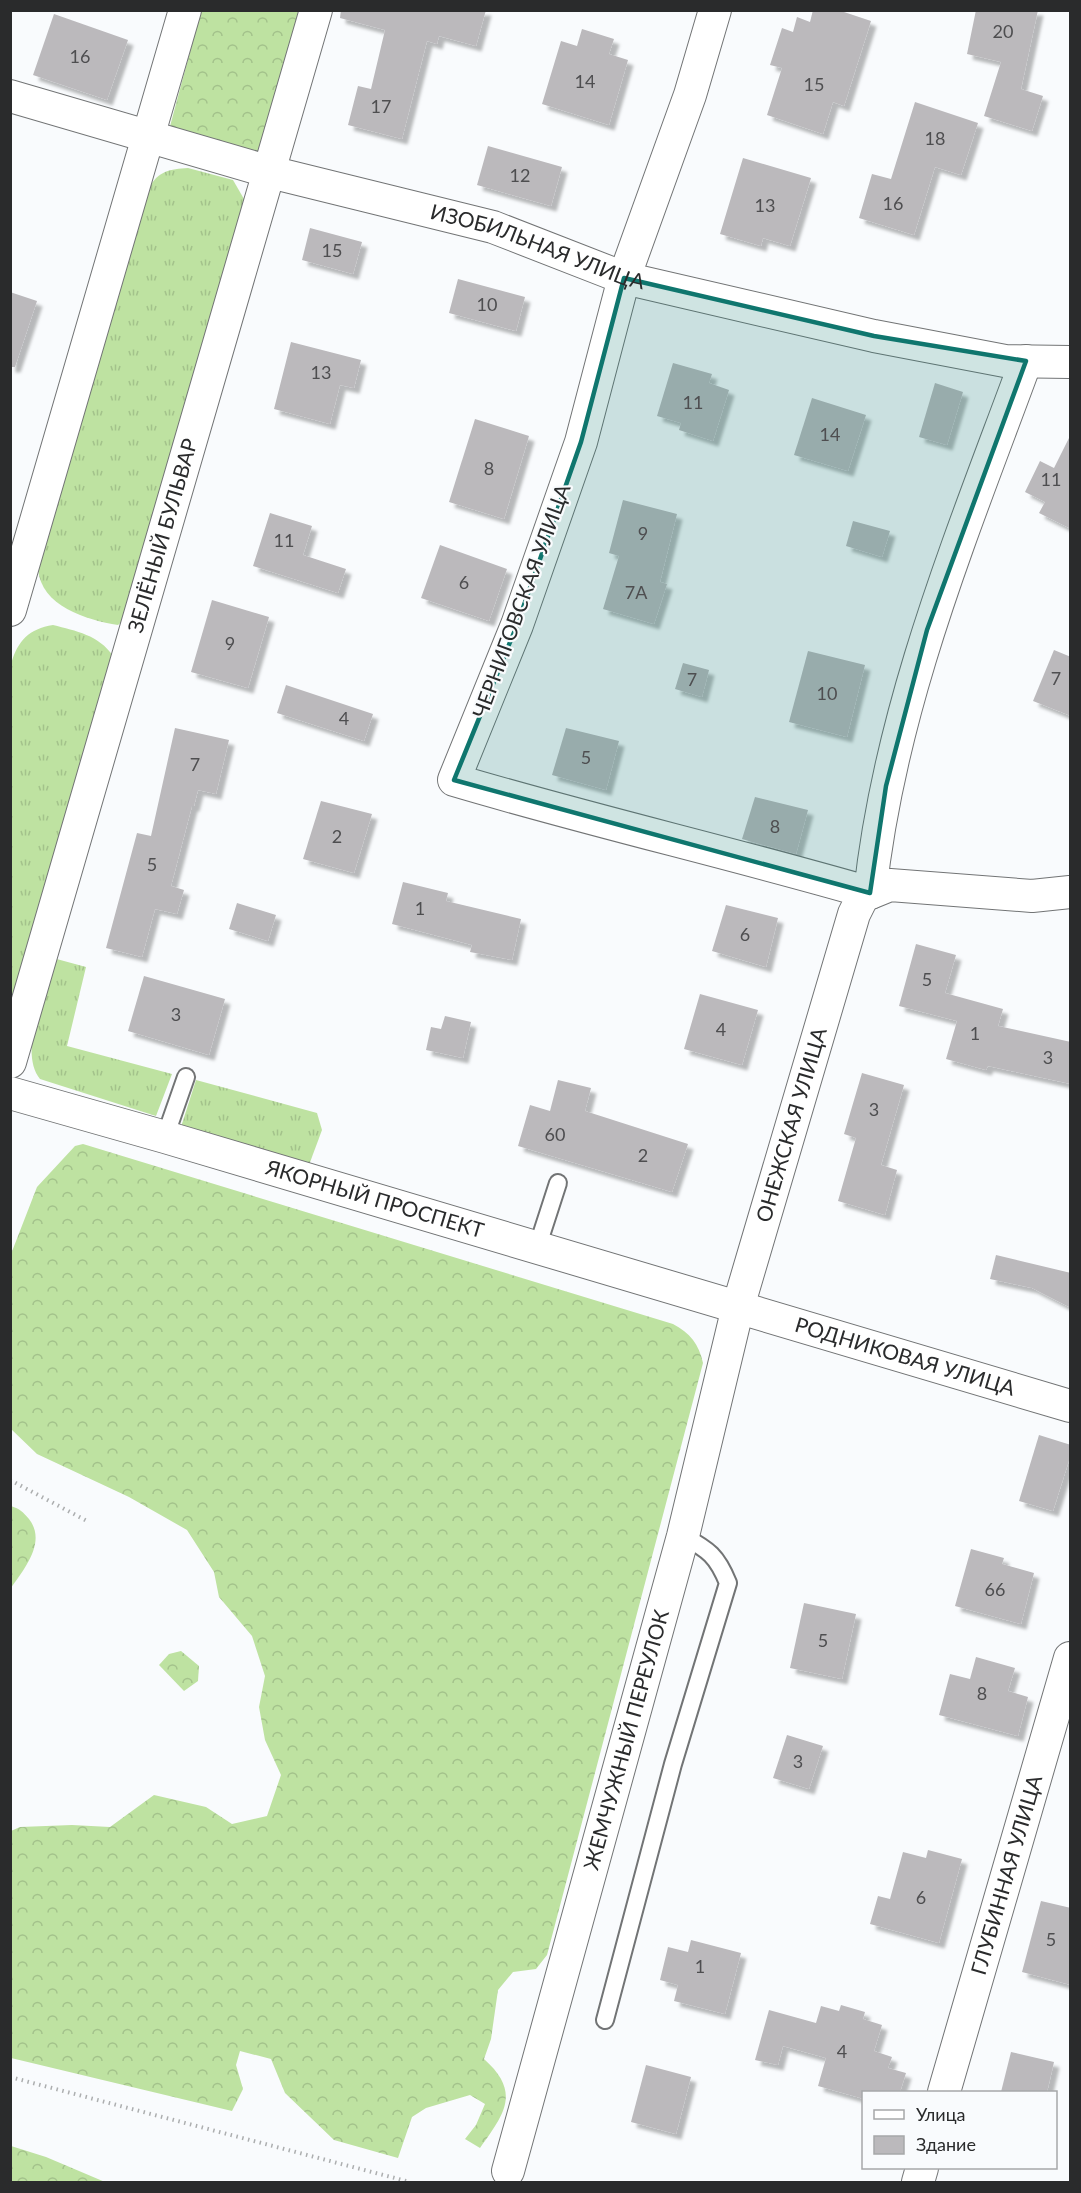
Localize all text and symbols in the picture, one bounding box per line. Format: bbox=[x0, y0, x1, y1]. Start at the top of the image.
house number: 20 bbox=[993, 20, 1013, 42]
house number: 16 bbox=[70, 45, 90, 67]
house number: 14 bbox=[575, 70, 595, 92]
house number: 15 bbox=[804, 73, 824, 95]
house number: 17 bbox=[371, 95, 391, 117]
house number: 18 bbox=[925, 127, 945, 149]
house number: 12 bbox=[510, 164, 530, 186]
house number: 16 bbox=[883, 192, 903, 214]
house number: 13 bbox=[755, 194, 775, 216]
street label: ИЗОБИЛЬНАЯ УЛИЦА bbox=[428, 198, 648, 294]
house number: 15 bbox=[322, 239, 342, 261]
house number: 10 bbox=[477, 293, 497, 315]
house number: 13 bbox=[311, 361, 331, 383]
house number: 11 bbox=[683, 391, 703, 413]
house number: 14 bbox=[820, 423, 840, 445]
street label: ЗЕЛЁНЫЙ БУЛЬВАР bbox=[122, 435, 202, 635]
house number: 8 bbox=[484, 457, 494, 479]
house number: 11 bbox=[1041, 468, 1061, 490]
street label: ЧЕРНИГОВСКАЯ УЛИЦА bbox=[467, 479, 575, 721]
house number: 9 bbox=[638, 522, 648, 544]
house number: 11 bbox=[274, 529, 294, 551]
house number: 6 bbox=[459, 571, 469, 593]
house number: 7А bbox=[625, 581, 648, 603]
house number: 9 bbox=[225, 632, 235, 654]
house number: 7 bbox=[1051, 667, 1061, 689]
house number: 7 bbox=[687, 668, 697, 690]
house number: 10 bbox=[817, 682, 837, 704]
house number: 4 bbox=[339, 707, 349, 729]
house number: 5 bbox=[581, 746, 591, 768]
house number: 7 bbox=[190, 753, 200, 775]
house number: 8 bbox=[770, 815, 780, 837]
house number: 2 bbox=[332, 825, 342, 847]
house number: 5 bbox=[147, 853, 157, 875]
house number: 1 bbox=[415, 897, 425, 919]
house number: 6 bbox=[740, 923, 750, 945]
house number: 5 bbox=[922, 968, 932, 990]
house number: 3 bbox=[171, 1003, 181, 1025]
house number: 4 bbox=[716, 1018, 726, 1040]
house number: 1 bbox=[970, 1022, 980, 1044]
street label: ОНЕЖСКАЯ УЛИЦА bbox=[750, 1024, 831, 1225]
house number: 3 bbox=[1043, 1046, 1053, 1068]
house number: 3 bbox=[869, 1098, 879, 1120]
house number: 60 bbox=[545, 1123, 565, 1145]
house number: 2 bbox=[638, 1144, 648, 1166]
street label: ЯКОРНЫЙ ПРОСПЕКТ bbox=[262, 1153, 488, 1242]
street label: РОДНИКОВАЯ УЛИЦА bbox=[792, 1311, 1019, 1400]
house number: 66 bbox=[985, 1578, 1005, 1600]
street label: ЖЕМЧУЖНЫЙ ПЕРЕУЛОК bbox=[578, 1607, 673, 1873]
house number: 5 bbox=[818, 1629, 828, 1651]
house number: 8 bbox=[977, 1682, 987, 1704]
house number: 3 bbox=[793, 1750, 803, 1772]
street label: ГЛУБИННАЯ УЛИЦА bbox=[965, 1771, 1047, 1977]
house number: 6 bbox=[916, 1886, 926, 1908]
house number: 5 bbox=[1046, 1928, 1056, 1950]
house number: 1 bbox=[695, 1955, 705, 1977]
house number: 4 bbox=[837, 2040, 847, 2062]
legend bbox=[862, 2091, 1057, 2169]
text: Улица bbox=[916, 2103, 966, 2125]
text: Здание bbox=[916, 2133, 976, 2155]

